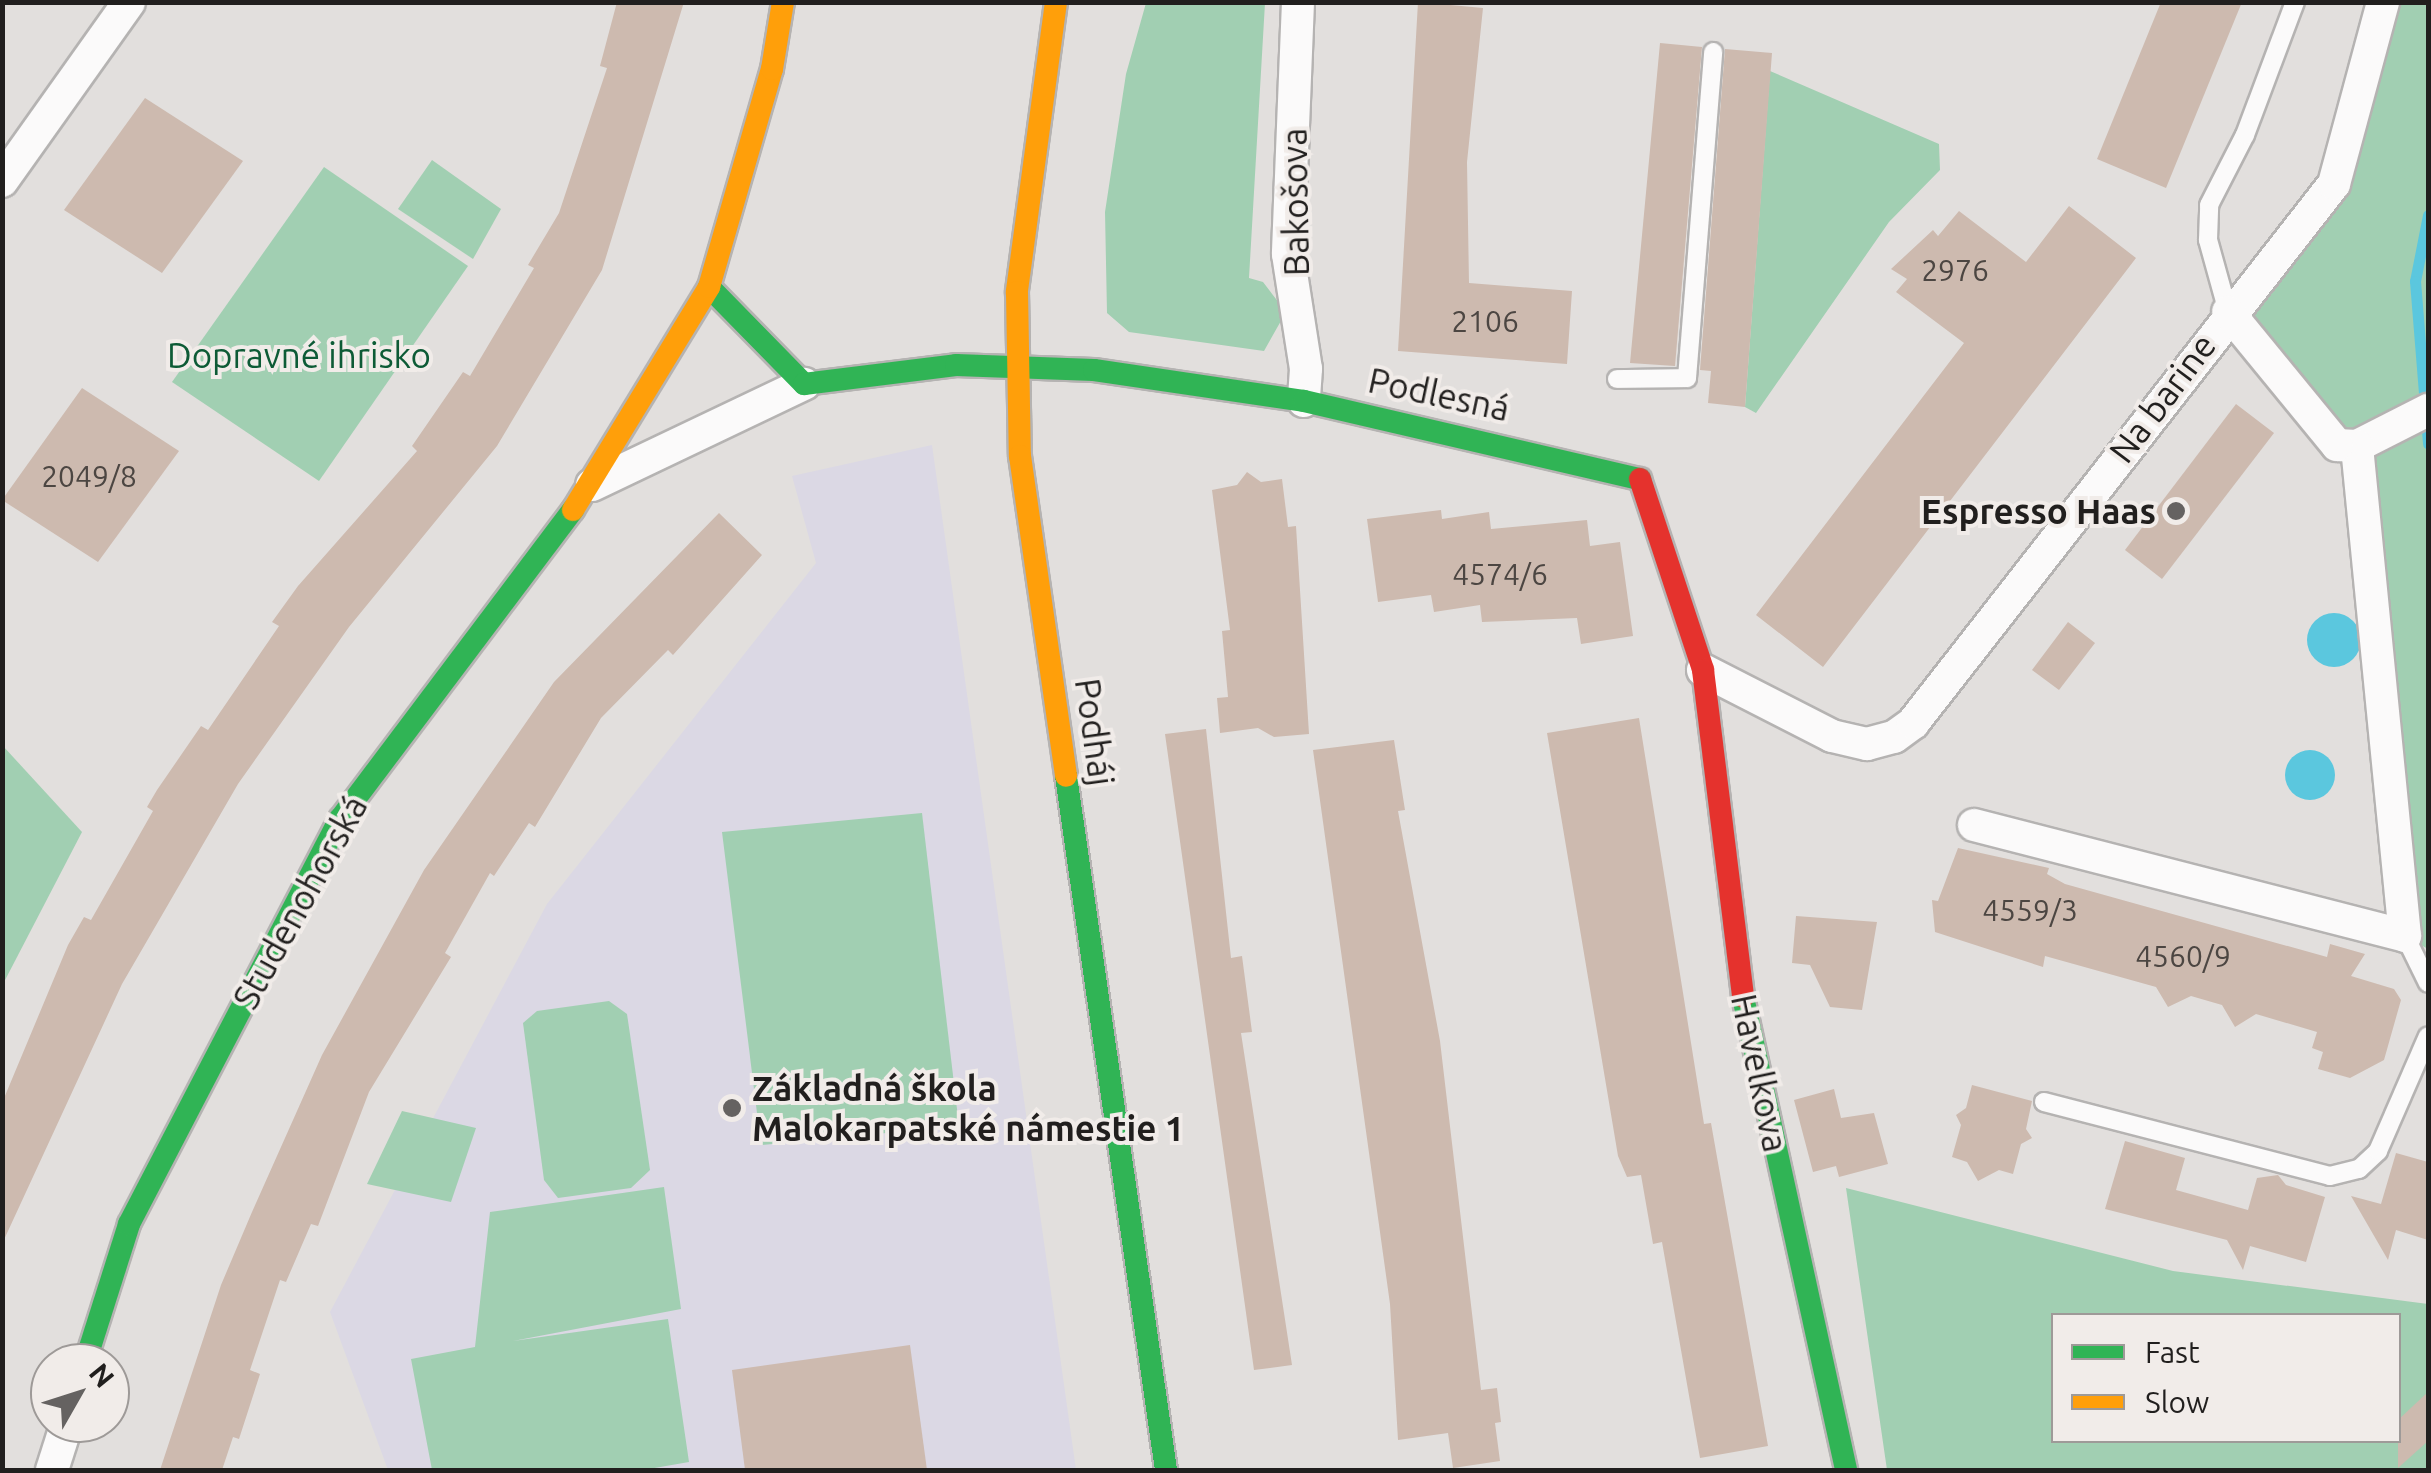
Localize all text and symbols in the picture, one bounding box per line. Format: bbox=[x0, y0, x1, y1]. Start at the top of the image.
street label: Bakošova bbox=[1273, 127, 1317, 277]
house number: 2976 bbox=[1921, 252, 1989, 288]
house number: 2106 bbox=[1451, 303, 1519, 339]
street label: Na barine bbox=[2100, 325, 2224, 471]
park label: Dopravné ihrisko bbox=[167, 334, 431, 376]
street label: Podlesná bbox=[1365, 359, 1513, 429]
house number: 2049/8 bbox=[41, 458, 137, 494]
place label: Espresso Haas bbox=[1921, 490, 2156, 532]
marker: Espresso Haas bbox=[2165, 500, 2187, 522]
house number: 4574/6 bbox=[1452, 556, 1548, 592]
street label: Podháj bbox=[1067, 676, 1123, 788]
street label: Studenohorská bbox=[224, 788, 376, 1016]
house number: 4559/3 bbox=[1982, 892, 2078, 928]
house number: 4560/9 bbox=[2135, 938, 2231, 974]
street label: Havelkova bbox=[1723, 990, 1797, 1156]
place label: Základná škola Malokarpatské námestie 1 bbox=[752, 1067, 1184, 1149]
marker: Základná škola Malokarpatské námestie 1 bbox=[721, 1097, 743, 1119]
legend bbox=[2051, 1313, 2401, 1443]
text: Fast bbox=[2145, 1335, 2200, 1369]
north arrow bbox=[30, 1343, 130, 1443]
text: N bbox=[84, 1357, 121, 1393]
text: Slow bbox=[2145, 1385, 2209, 1419]

